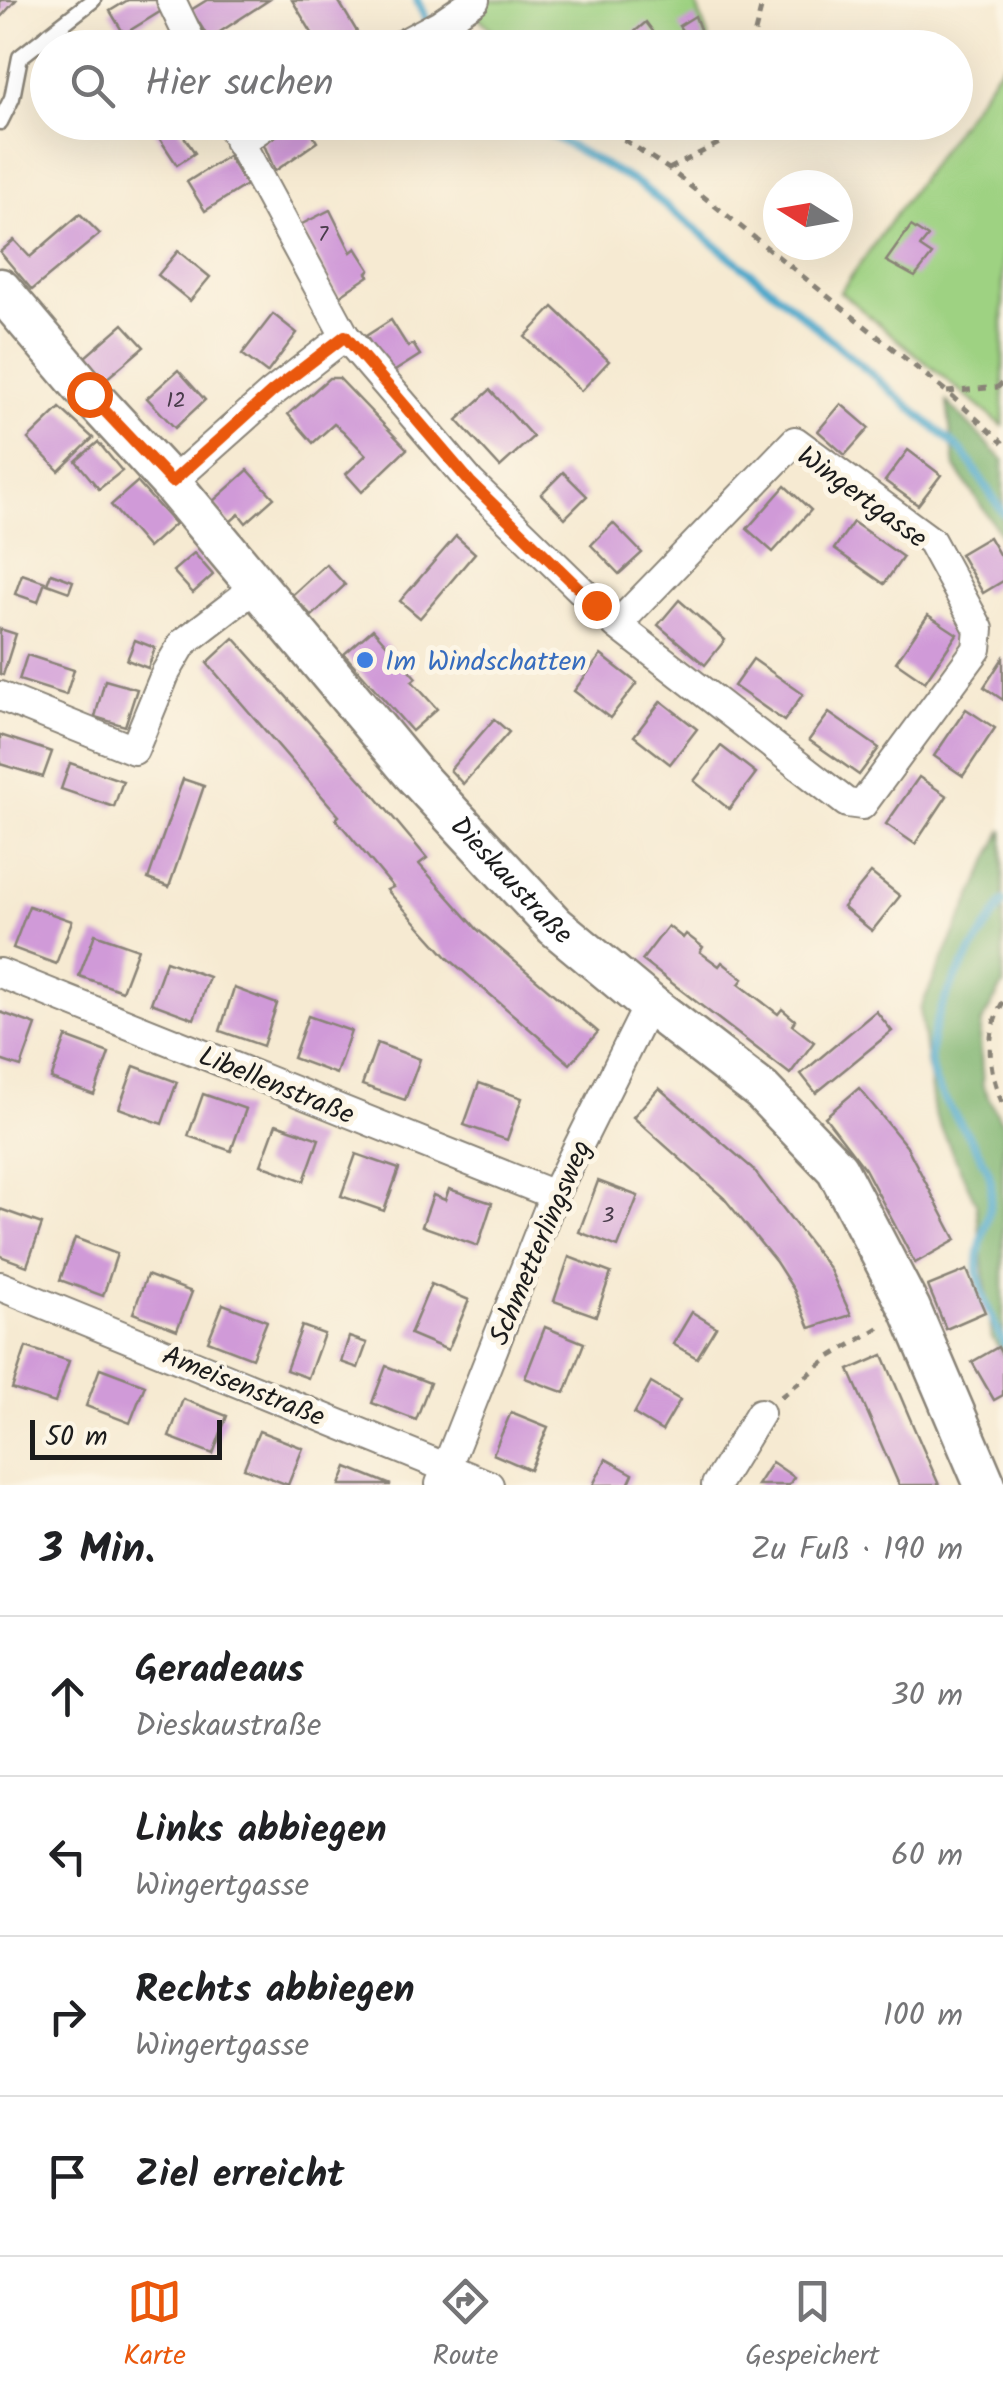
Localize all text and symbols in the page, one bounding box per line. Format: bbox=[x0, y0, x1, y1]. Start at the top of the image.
search box bbox=[30, 30, 973, 140]
text: Hier suchen bbox=[145, 55, 334, 115]
icon: search bbox=[65, 58, 120, 113]
north arrow bbox=[763, 170, 853, 260]
house number: 7 bbox=[318, 218, 329, 253]
route start bbox=[67, 372, 113, 418]
house number: 12 bbox=[166, 384, 186, 419]
street label: Wingertgasse bbox=[787, 435, 937, 561]
route end bbox=[574, 583, 620, 629]
place label: Im Windschatten bbox=[385, 640, 586, 685]
marker: Im Windschatten bbox=[354, 649, 376, 671]
street label: Dieskaustraße bbox=[438, 806, 582, 957]
street label: Libellenstraße bbox=[191, 1035, 361, 1138]
street label: Schmetterlingsweg bbox=[478, 1133, 605, 1353]
house number: 3 bbox=[602, 1199, 614, 1234]
street label: Ameisenstraße bbox=[155, 1334, 332, 1441]
scale bar bbox=[30, 1415, 222, 1460]
text: 50 m bbox=[45, 1415, 108, 1460]
text: 3 Min. bbox=[40, 1517, 155, 1584]
text: Zu Fuß · 190 m bbox=[751, 1525, 963, 1576]
text: Geradeaus bbox=[135, 1641, 304, 1701]
icon: ahead bbox=[40, 1669, 95, 1724]
text: 30 m bbox=[890, 1671, 963, 1722]
text: Dieskaustraße bbox=[135, 1701, 321, 1752]
text: Links abbiegen bbox=[135, 1801, 387, 1861]
icon: left bbox=[40, 1829, 95, 1884]
text: 60 m bbox=[891, 1831, 963, 1882]
text: Wingertgasse bbox=[135, 1861, 309, 1912]
text: Rechts abbiegen bbox=[135, 1961, 415, 2021]
icon: right bbox=[40, 1989, 95, 2044]
text: 100 m bbox=[883, 1991, 963, 2042]
text: Wingertgasse bbox=[135, 2021, 309, 2072]
text: Ziel erreicht bbox=[135, 2146, 344, 2206]
icon: arrive bbox=[40, 2149, 95, 2204]
tab: Karte bbox=[123, 2274, 186, 2379]
tab: Route bbox=[432, 2274, 498, 2379]
tab: Gespeichert bbox=[745, 2274, 880, 2379]

